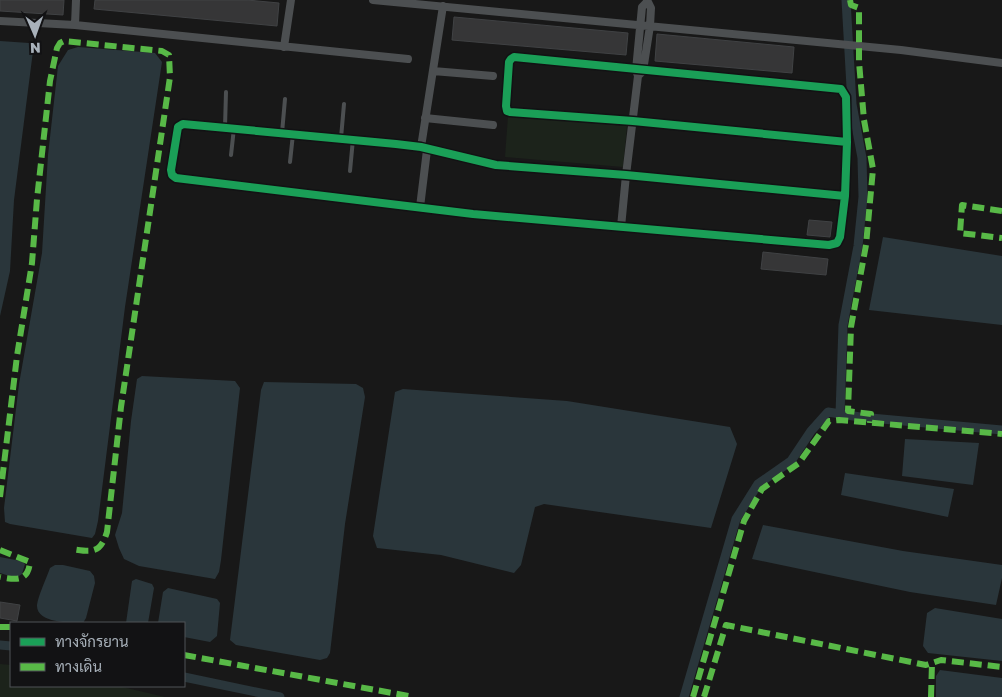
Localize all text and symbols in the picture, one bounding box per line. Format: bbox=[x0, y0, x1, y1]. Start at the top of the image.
north arrow bbox=[10, 10, 60, 60]
text: N bbox=[30, 40, 41, 57]
legend bbox=[10, 622, 185, 687]
text: ทางจักรยาน bbox=[55, 632, 129, 650]
text: ทางเดิน bbox=[55, 657, 102, 675]

